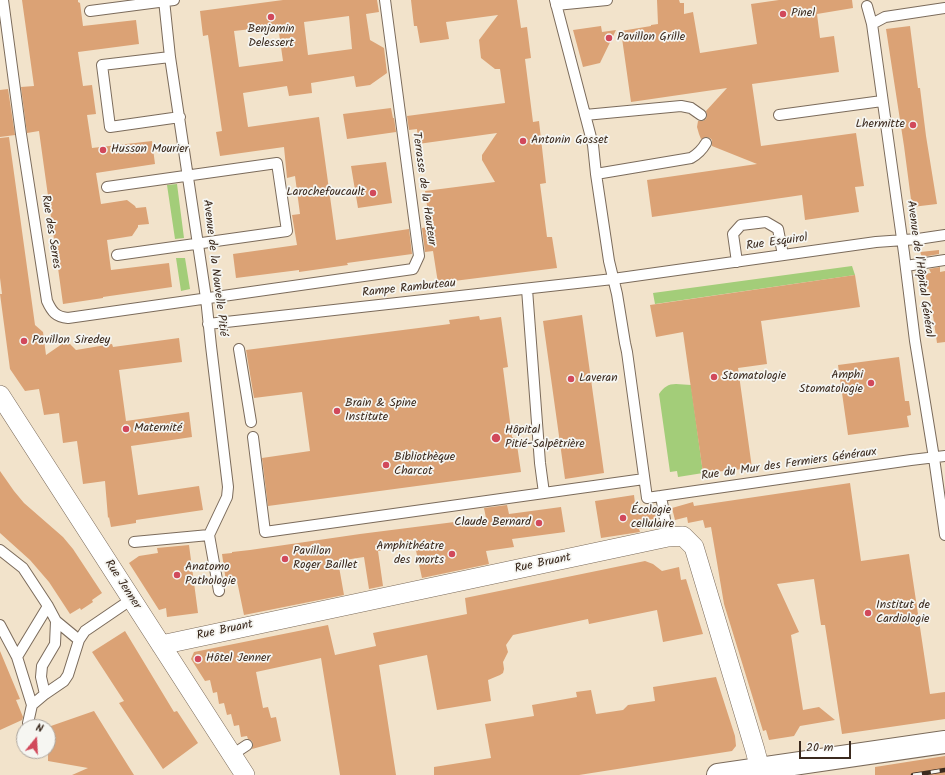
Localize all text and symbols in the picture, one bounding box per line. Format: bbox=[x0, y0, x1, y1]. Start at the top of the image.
place label: Pinel bbox=[791, 7, 815, 21]
marker: Pinel bbox=[778, 9, 788, 19]
marker: Benjamin Delessert bbox=[266, 12, 276, 22]
place label: Benjamin Delessert bbox=[248, 23, 294, 51]
place label: Pavillon Grille bbox=[617, 31, 685, 45]
marker: Pavillon Grille bbox=[604, 33, 614, 43]
place label: Lhermitte bbox=[856, 118, 905, 132]
marker: Lhermitte bbox=[908, 120, 918, 130]
street label: Terrasse de la Hauteur bbox=[408, 131, 438, 247]
place label: Antonin Gosset bbox=[531, 134, 608, 148]
marker: Antonin Gosset bbox=[518, 136, 528, 146]
place label: Husson Mourier bbox=[111, 143, 189, 157]
marker: Husson Mourier bbox=[98, 145, 108, 155]
place label: Larochefoucault bbox=[286, 186, 365, 200]
marker: Larochefoucault bbox=[368, 188, 378, 198]
street label: Rue des Serres bbox=[37, 194, 63, 270]
street label: Avenue de la Nouvelle Pitié bbox=[198, 199, 230, 337]
street label: Avenue de l'Hôpital Général bbox=[902, 200, 936, 338]
street label: Rue Esquirol bbox=[745, 232, 809, 254]
street label: Rampe Rambuteau bbox=[362, 277, 456, 301]
place label: Pavillon Siredey bbox=[32, 334, 110, 348]
marker: Pavillon Siredey bbox=[19, 336, 29, 346]
place label: Amphi Stomatologie bbox=[799, 369, 863, 397]
place label: Stomatologie bbox=[722, 370, 786, 384]
place label: Laveran bbox=[579, 372, 618, 386]
marker: Stomatologie bbox=[709, 372, 719, 382]
marker: Laveran bbox=[566, 374, 576, 384]
marker: Amphi Stomatologie bbox=[866, 378, 876, 388]
place label: Brain & Spine Institute bbox=[345, 397, 416, 425]
marker: Brain & Spine Institute bbox=[332, 406, 342, 416]
place label: Maternité bbox=[134, 422, 182, 436]
marker: Maternité bbox=[121, 424, 131, 434]
place label: Hôpital Pitié-Salpêtrière bbox=[505, 424, 585, 452]
marker: Hôpital Pitié-Salpêtrière bbox=[490, 432, 502, 444]
street label: Rue du Mur des Fermiers Généraux bbox=[700, 446, 878, 484]
place label: Bibliothèque Charcot bbox=[394, 451, 455, 479]
marker: Bibliothèque Charcot bbox=[381, 460, 391, 470]
place label: Écologie cellulaire bbox=[631, 504, 674, 532]
marker: Écologie cellulaire bbox=[618, 513, 628, 523]
place label: Claude Bernard bbox=[454, 516, 531, 530]
marker: Claude Bernard bbox=[534, 518, 544, 528]
place label: Amphithéatre des morts bbox=[376, 540, 444, 568]
place label: Pavillon Roger Baillet bbox=[293, 545, 357, 573]
marker: Amphithéatre des morts bbox=[447, 549, 457, 559]
street label: Rue Bruant bbox=[514, 551, 572, 577]
marker: Pavillon Roger Baillet bbox=[280, 554, 290, 564]
street label: Rue Jenner bbox=[101, 558, 143, 612]
place label: Anatomo Pathologie bbox=[185, 561, 236, 589]
marker: Anatomo Pathologie bbox=[172, 570, 182, 580]
place label: Institut de Cardiologie bbox=[876, 599, 930, 627]
marker: Institut de Cardiologie bbox=[863, 608, 873, 618]
street label: Rue Bruant bbox=[196, 618, 254, 644]
place label: Hôtel Jenner bbox=[206, 652, 270, 666]
marker: Hôtel Jenner bbox=[193, 654, 203, 664]
north arrow bbox=[16, 719, 56, 759]
text: N bbox=[33, 719, 45, 738]
scale bar bbox=[801, 733, 853, 759]
text: 20 m bbox=[806, 738, 833, 757]

